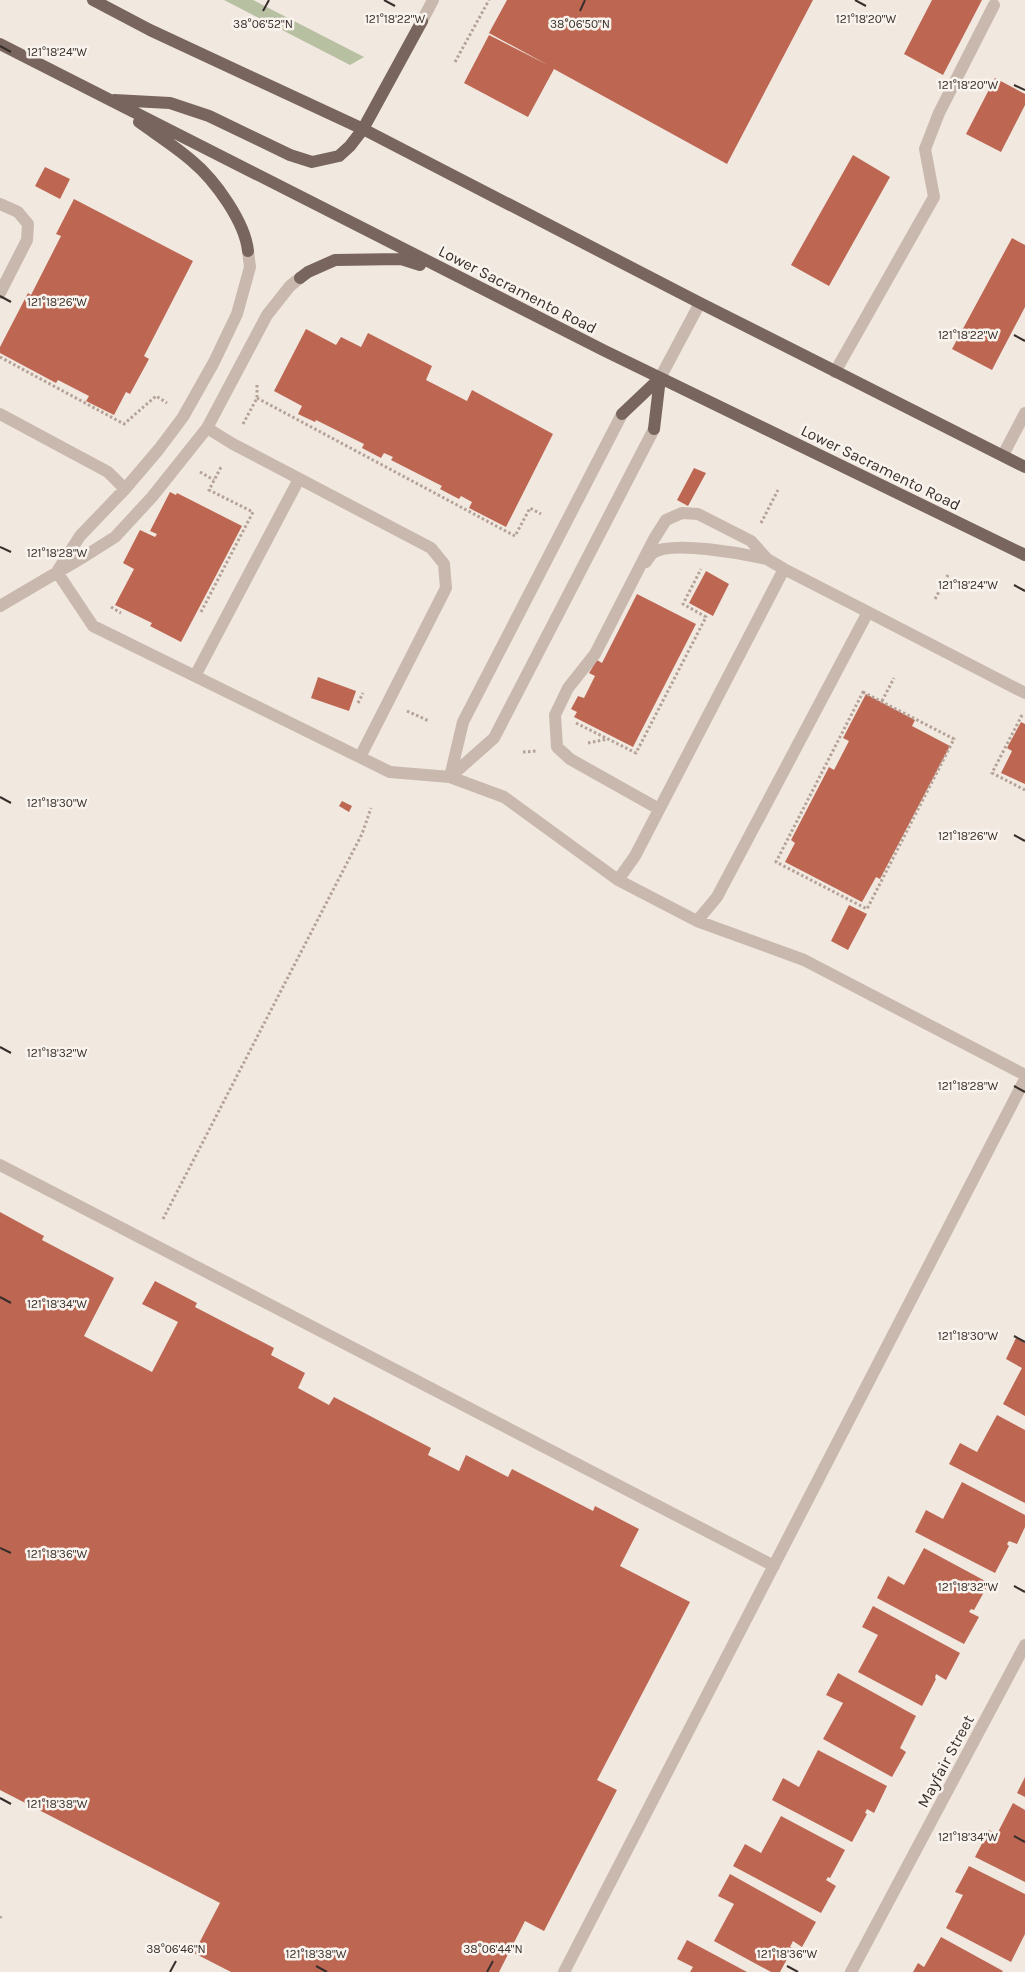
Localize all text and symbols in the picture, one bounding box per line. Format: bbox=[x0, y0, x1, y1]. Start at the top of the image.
text: 121°18'22"W bbox=[365, 12, 425, 26]
text: 121°18'20"W bbox=[836, 12, 896, 26]
text: 38°06'52"N bbox=[233, 17, 293, 31]
text: 38°06'50"N bbox=[550, 17, 610, 31]
text: 121°18'24"W bbox=[27, 45, 87, 59]
text: 121°18'20"W bbox=[938, 78, 998, 92]
street label: Lower Sacramento Road bbox=[435, 241, 600, 338]
text: 121°18'26"W bbox=[27, 295, 87, 309]
text: 121°18'22"W bbox=[938, 328, 998, 342]
street label: Lower Sacramento Road bbox=[798, 421, 964, 514]
text: 121°18'28"W bbox=[27, 546, 88, 560]
text: 121°18'24"W bbox=[938, 578, 998, 592]
text: 121°18'30"W bbox=[27, 796, 88, 810]
text: 121°18'26"W bbox=[938, 829, 998, 843]
text: 121°18'32"W bbox=[27, 1046, 87, 1060]
text: 121°18'28"W bbox=[938, 1079, 999, 1093]
text: 121°18'34"W bbox=[27, 1297, 87, 1311]
text: 121°18'30"W bbox=[938, 1329, 999, 1343]
text: 121°18'36"W bbox=[27, 1547, 87, 1561]
text: 121°18'32"W bbox=[938, 1580, 998, 1594]
street label: Mayfair Street bbox=[913, 1712, 978, 1811]
text: 121°18'38"W bbox=[27, 1797, 88, 1811]
text: 121°18'34"W bbox=[938, 1830, 998, 1844]
text: 38°06'46"N bbox=[146, 1942, 206, 1956]
text: 38°06'44"N bbox=[463, 1942, 523, 1956]
text: 121°18'38"W bbox=[286, 1947, 347, 1961]
text: 121°18'36"W bbox=[757, 1947, 817, 1961]

